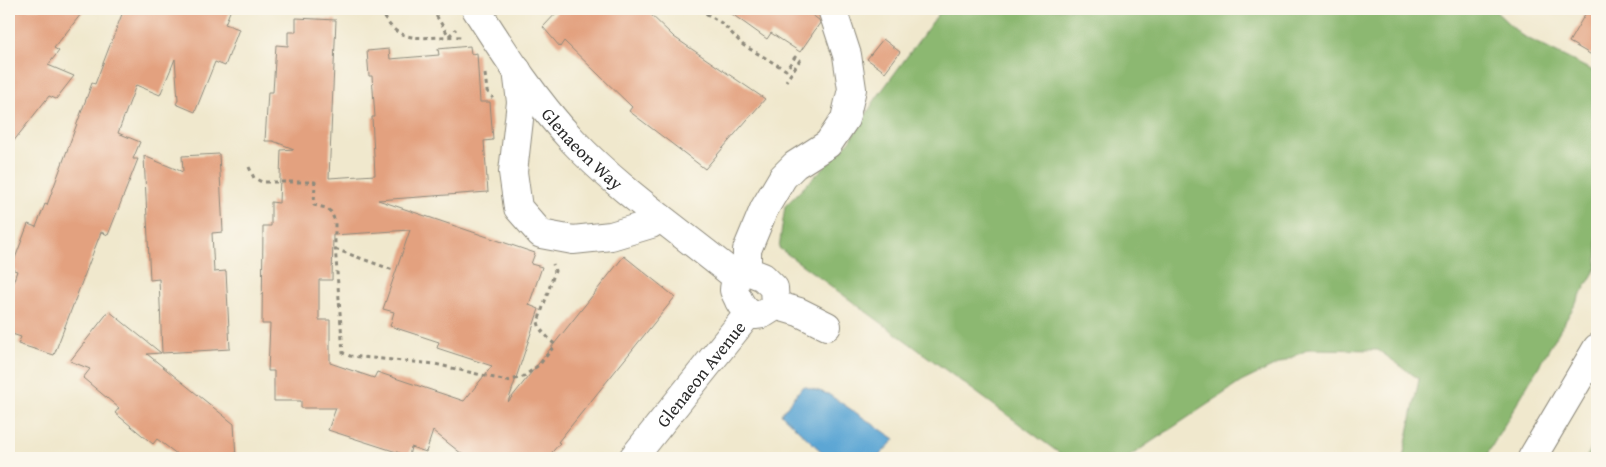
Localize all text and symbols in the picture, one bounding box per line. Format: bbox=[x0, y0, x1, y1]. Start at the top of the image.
street label: Glenaeon Way bbox=[535, 101, 629, 196]
street label: Glenaeon Avenue bbox=[649, 315, 752, 433]

